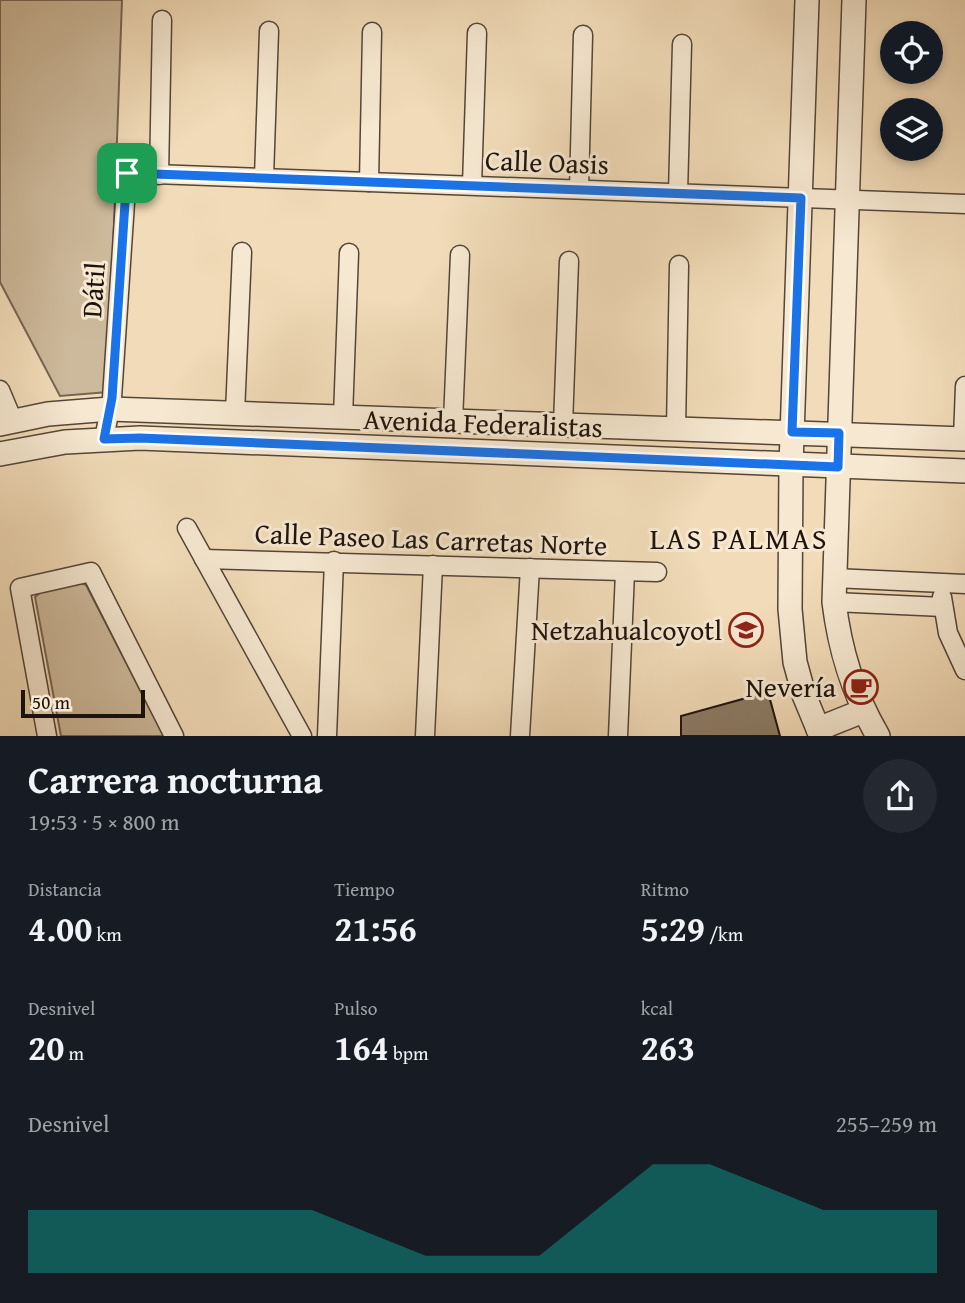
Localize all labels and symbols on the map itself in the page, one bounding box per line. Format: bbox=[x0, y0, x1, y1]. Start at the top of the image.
street label: Calle Oasis bbox=[484, 139, 610, 184]
pin bbox=[97, 143, 157, 203]
street label: Dátil bbox=[70, 261, 115, 319]
street label: Avenida Federalistas bbox=[363, 398, 603, 447]
street label: Calle Paseo Las Carretas Norte bbox=[254, 512, 608, 565]
district label: LAS PALMAS bbox=[650, 516, 828, 560]
place label: Netzahualcoyotl bbox=[531, 609, 722, 650]
school or university icon: Netzahualcoyotl bbox=[727, 611, 765, 649]
place label: Nevería bbox=[746, 666, 837, 707]
cafe icon: Nevería bbox=[842, 668, 880, 706]
scale bar bbox=[21, 687, 145, 719]

